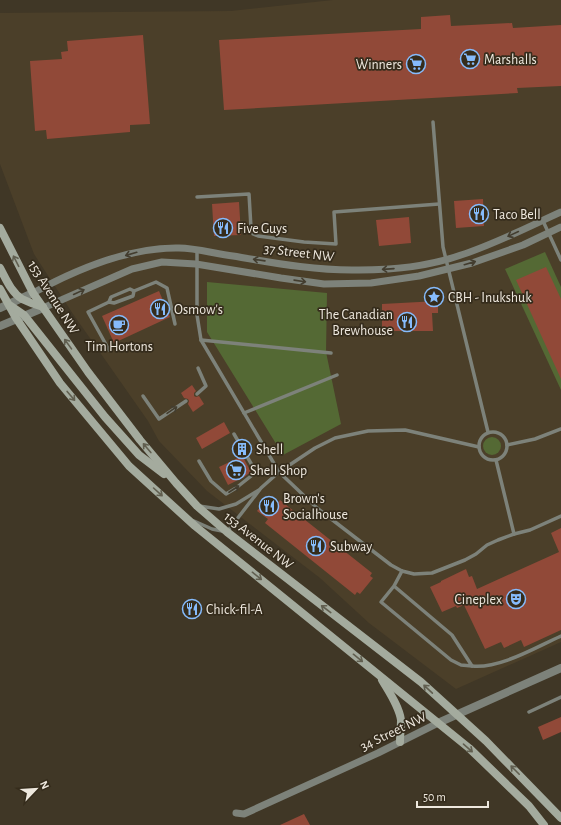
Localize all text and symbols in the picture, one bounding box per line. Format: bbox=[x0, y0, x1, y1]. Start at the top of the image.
supermarket icon: Marshalls bbox=[459, 48, 481, 70]
supermarket icon: Winners bbox=[405, 53, 427, 75]
place label: Marshalls bbox=[484, 53, 537, 67]
place label: Winners bbox=[356, 58, 402, 72]
restaurant icon: Taco Bell bbox=[468, 203, 490, 225]
place label: Taco Bell bbox=[493, 208, 541, 222]
restaurant icon: Five Guys bbox=[212, 217, 234, 239]
place label: Five Guys bbox=[237, 222, 287, 236]
one-way arrow bbox=[507, 231, 519, 238]
street label: 37 Street NW bbox=[263, 242, 335, 264]
one-way arrow bbox=[124, 251, 137, 258]
one-way arrow bbox=[12, 255, 20, 267]
one-way arrow bbox=[253, 256, 266, 264]
street label: 153 Avenue NW bbox=[25, 258, 82, 337]
one-way arrow bbox=[463, 259, 476, 266]
one-way arrow bbox=[382, 265, 395, 272]
one-way arrow bbox=[293, 277, 306, 285]
place icon: CBH - Inukshuk bbox=[423, 286, 445, 308]
one-way arrow bbox=[73, 288, 85, 295]
place label: CBH - Inukshuk bbox=[448, 291, 532, 305]
restaurant icon: Osmow's bbox=[149, 298, 171, 320]
place label: Osmow's bbox=[174, 303, 223, 317]
place label: The Canadian Brewhouse bbox=[319, 308, 393, 338]
restaurant icon: The Canadian Brewhouse bbox=[396, 311, 418, 333]
cafe icon: Tim Hortons bbox=[108, 314, 130, 336]
one-way arrow bbox=[64, 339, 72, 350]
place label: Tim Hortons bbox=[85, 340, 153, 354]
one-way arrow bbox=[66, 390, 75, 401]
one-way arrow bbox=[167, 406, 178, 414]
building icon: Shell bbox=[231, 438, 253, 460]
one-way arrow bbox=[142, 442, 151, 453]
place label: Shell bbox=[256, 443, 283, 457]
supermarket icon: Shell Shop bbox=[225, 459, 247, 481]
place label: Shell Shop bbox=[250, 464, 307, 478]
one-way arrow bbox=[228, 485, 239, 493]
one-way arrow bbox=[153, 487, 163, 497]
place label: Brown's Socialhouse bbox=[283, 492, 348, 522]
restaurant icon: Brown's Socialhouse bbox=[258, 495, 280, 517]
street label: 153 Avenue NW bbox=[221, 510, 296, 572]
restaurant icon: Subway bbox=[305, 535, 327, 557]
place label: Subway bbox=[330, 540, 372, 554]
one-way arrow bbox=[252, 572, 263, 580]
theatre icon: Cineplex bbox=[505, 588, 527, 610]
place label: Cineplex bbox=[455, 593, 502, 607]
restaurant icon: Chick-fil-A bbox=[181, 598, 203, 620]
place label: Chick-fil-A bbox=[206, 603, 263, 617]
one-way arrow bbox=[320, 605, 331, 613]
one-way arrow bbox=[353, 653, 363, 662]
one-way arrow bbox=[423, 684, 434, 693]
street label: 34 Street NW bbox=[358, 710, 429, 754]
one-way arrow bbox=[463, 744, 474, 753]
one-way arrow bbox=[510, 765, 520, 775]
north arrow bbox=[16, 769, 56, 809]
text: N bbox=[38, 779, 51, 791]
scale bar bbox=[417, 783, 488, 809]
text: 50 m bbox=[423, 791, 446, 803]

